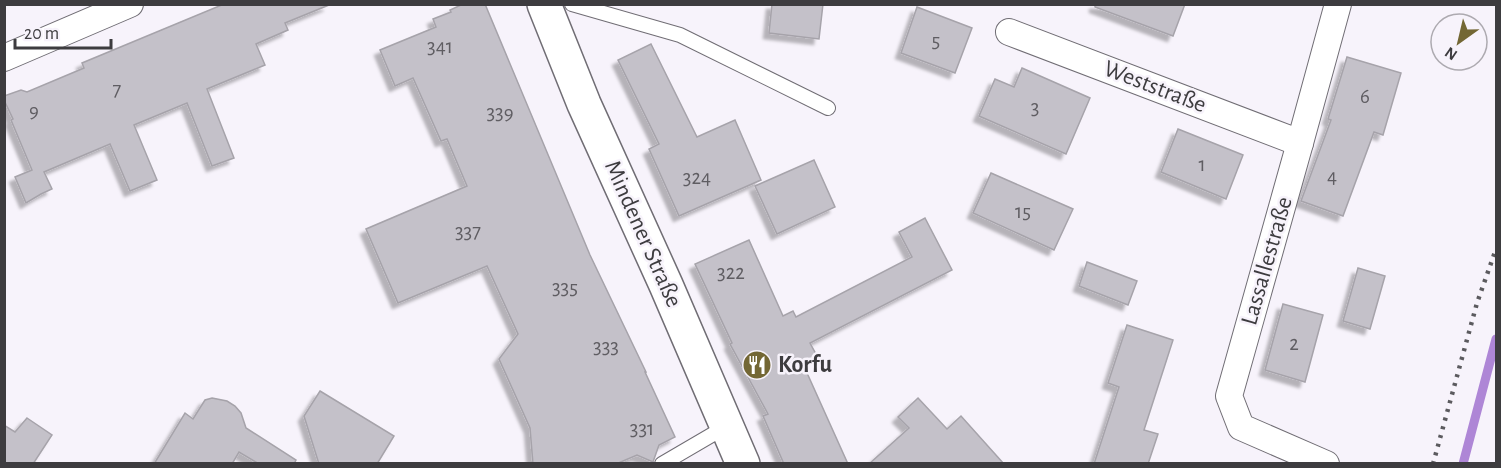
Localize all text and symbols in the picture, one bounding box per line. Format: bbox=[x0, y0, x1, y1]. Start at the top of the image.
scale bar bbox=[15, 12, 111, 50]
north arrow bbox=[1429, 12, 1489, 72]
text: 20 m bbox=[24, 25, 59, 43]
house number: 5 bbox=[932, 30, 940, 51]
house number: 341 bbox=[427, 36, 453, 57]
text: N bbox=[1442, 44, 1460, 63]
street label: Weststraße bbox=[1101, 57, 1209, 117]
house number: 7 bbox=[113, 79, 122, 100]
house number: 6 bbox=[1360, 86, 1370, 107]
house number: 3 bbox=[1031, 97, 1039, 118]
house number: 9 bbox=[29, 100, 39, 121]
house number: 339 bbox=[486, 102, 514, 123]
house number: 1 bbox=[1198, 154, 1206, 175]
street label: Mindener Straße bbox=[600, 157, 686, 311]
house number: 4 bbox=[1327, 166, 1337, 187]
house number: 324 bbox=[683, 167, 711, 188]
street label: Lassallestraße bbox=[1237, 194, 1297, 328]
house number: 15 bbox=[1015, 201, 1031, 222]
house number: 337 bbox=[455, 221, 481, 242]
house number: 322 bbox=[717, 262, 745, 283]
house number: 335 bbox=[552, 277, 578, 298]
house number: 2 bbox=[1289, 333, 1299, 354]
house number: 333 bbox=[593, 336, 619, 357]
restaurant icon: Korfu bbox=[741, 349, 773, 381]
place label: Korfu bbox=[778, 353, 832, 377]
house number: 331 bbox=[630, 418, 654, 439]

